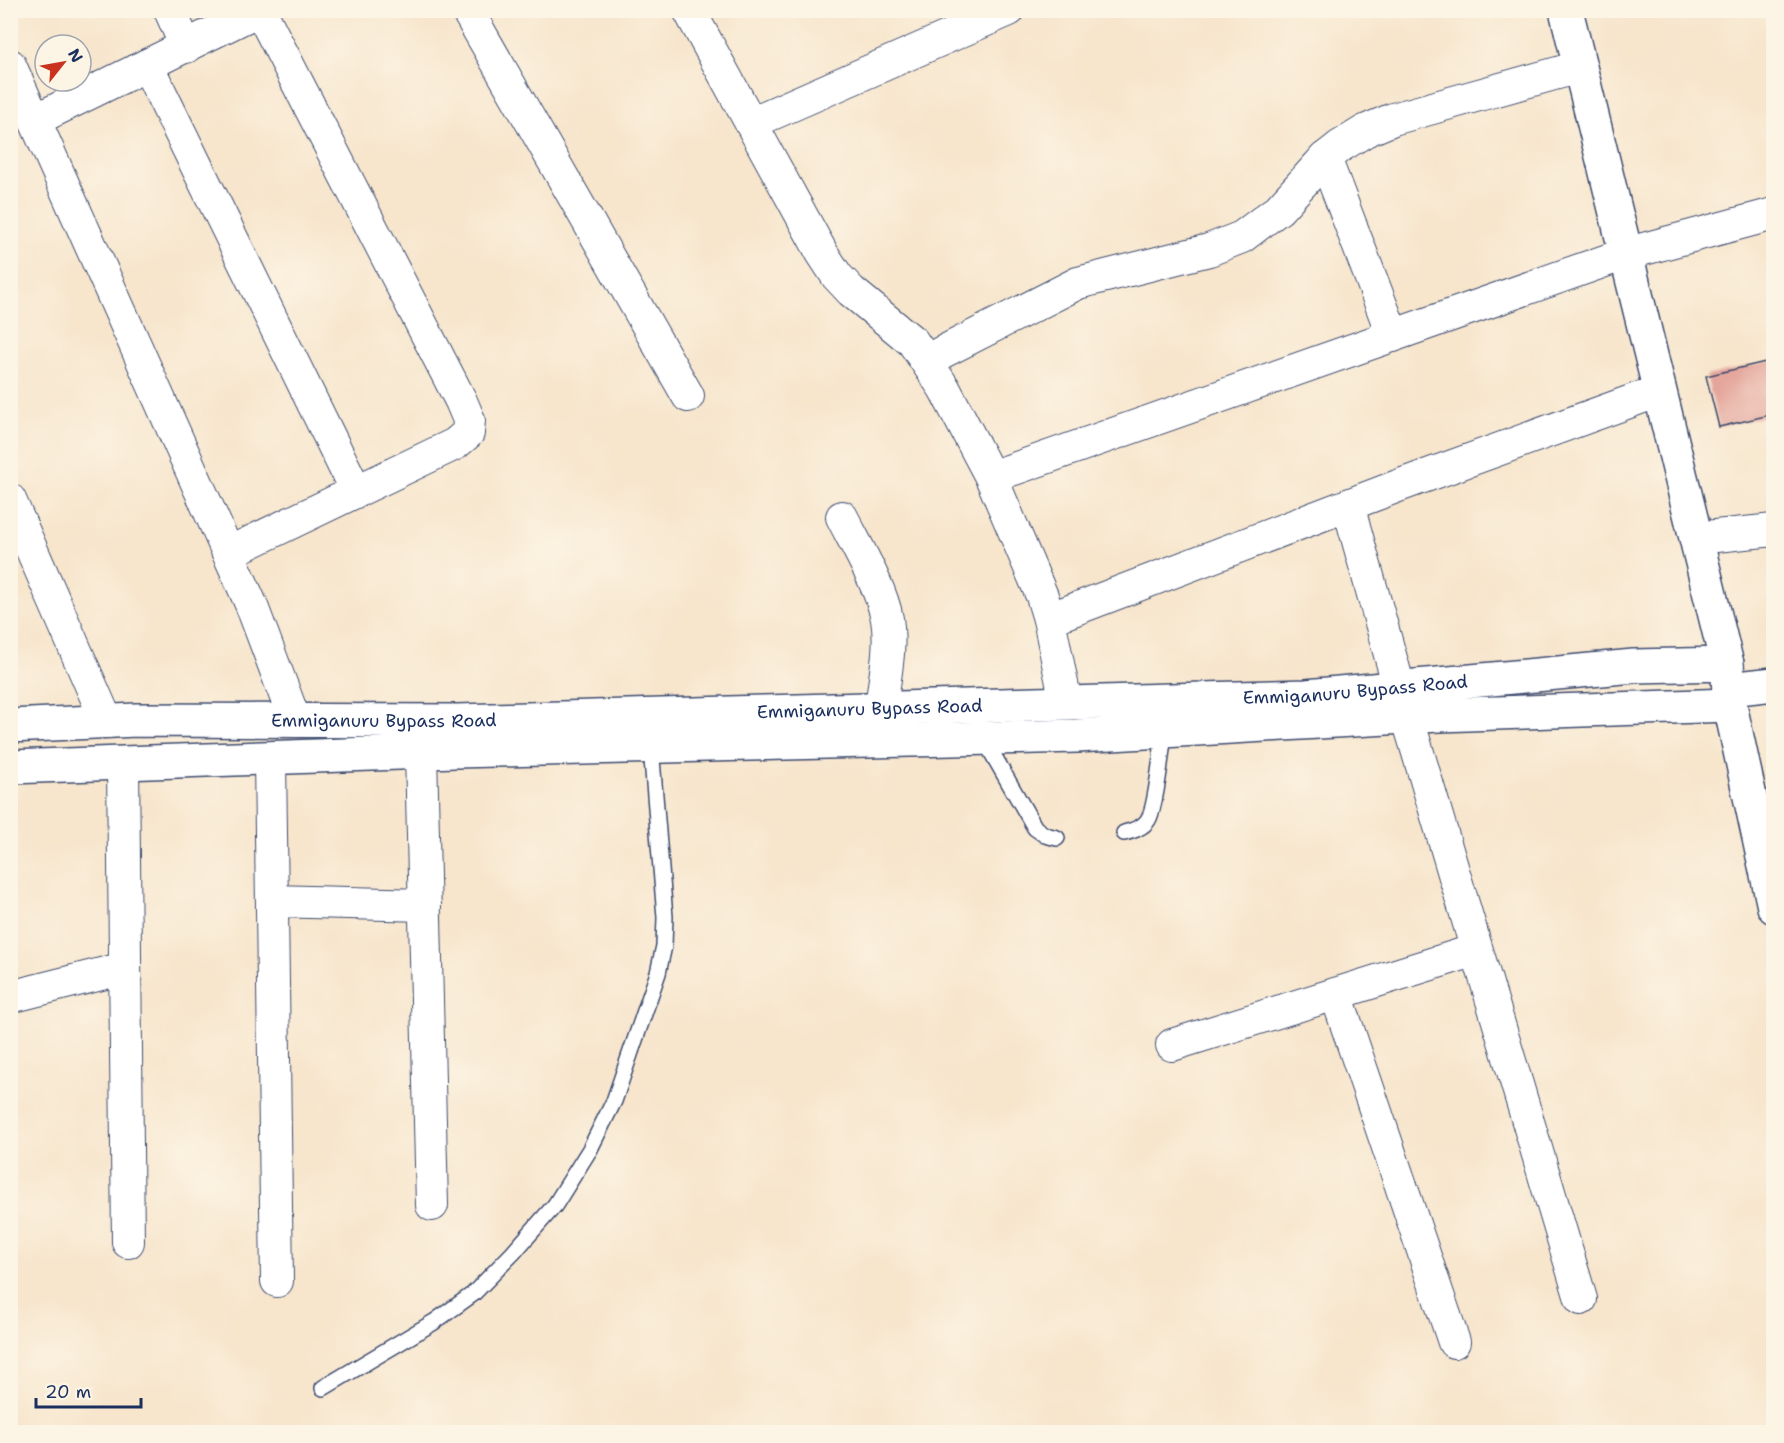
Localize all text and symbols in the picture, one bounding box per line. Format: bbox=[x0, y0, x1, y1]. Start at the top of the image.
north arrow bbox=[33, 33, 93, 93]
text: N bbox=[63, 45, 88, 66]
street label: Emmiganuru Bypass Road bbox=[1242, 669, 1469, 710]
street label: Emmiganuru Bypass Road bbox=[757, 694, 983, 724]
street label: Emmiganuru Bypass Road bbox=[271, 708, 497, 733]
scale bar bbox=[36, 1371, 141, 1409]
text: 20 m bbox=[45, 1380, 91, 1404]

